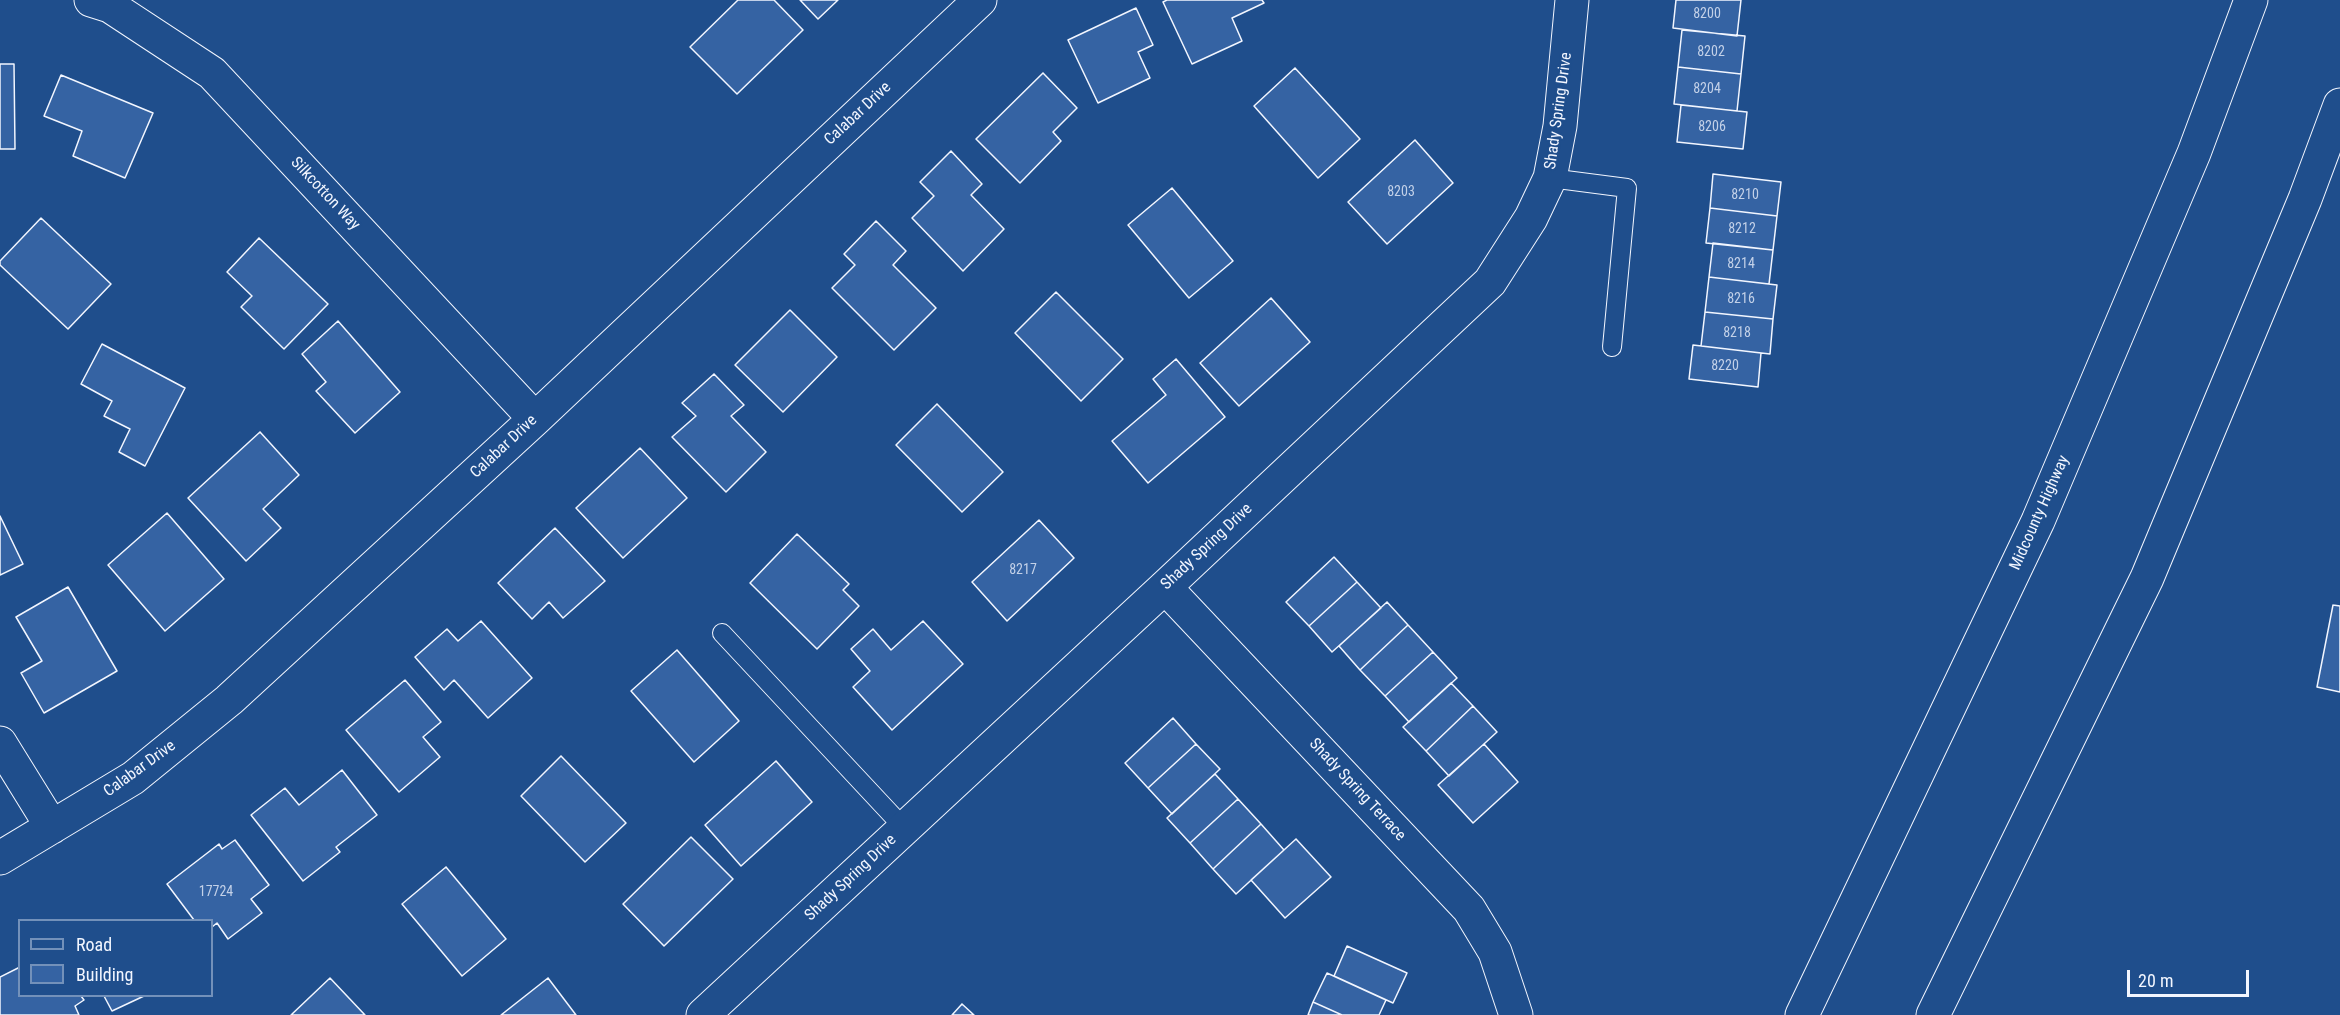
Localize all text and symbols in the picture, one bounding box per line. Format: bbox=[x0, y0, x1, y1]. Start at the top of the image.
house number: 8200 bbox=[1693, 6, 1721, 22]
house number: 8202 bbox=[1697, 44, 1725, 60]
street label: Shady Spring Drive bbox=[1541, 51, 1577, 171]
street label: Calabar Drive bbox=[821, 78, 895, 150]
house number: 8204 bbox=[1693, 81, 1721, 97]
house number: 8206 bbox=[1698, 119, 1726, 135]
street label: Silkcotton Way bbox=[286, 153, 364, 235]
house number: 8203 bbox=[1387, 184, 1415, 200]
house number: 8210 bbox=[1731, 187, 1759, 203]
house number: 8212 bbox=[1728, 221, 1756, 237]
house number: 8214 bbox=[1727, 256, 1755, 272]
house number: 8216 bbox=[1727, 291, 1755, 307]
house number: 8218 bbox=[1723, 325, 1751, 341]
house number: 8220 bbox=[1711, 358, 1739, 374]
street label: Calabar Drive bbox=[467, 411, 541, 483]
street label: Midcounty Highway bbox=[2006, 453, 2074, 573]
street label: Shady Spring Drive bbox=[1157, 500, 1257, 594]
house number: 8217 bbox=[1009, 562, 1037, 578]
street label: Shady Spring Terrace bbox=[1305, 735, 1409, 845]
street label: Calabar Drive bbox=[100, 737, 180, 801]
street label: Shady Spring Drive bbox=[801, 831, 901, 925]
house number: 17724 bbox=[199, 884, 233, 900]
legend bbox=[18, 919, 213, 997]
text: Road bbox=[76, 934, 112, 955]
scale bar bbox=[2130, 958, 2252, 996]
text: Building bbox=[76, 964, 133, 985]
text: 20 m bbox=[2138, 970, 2173, 991]

